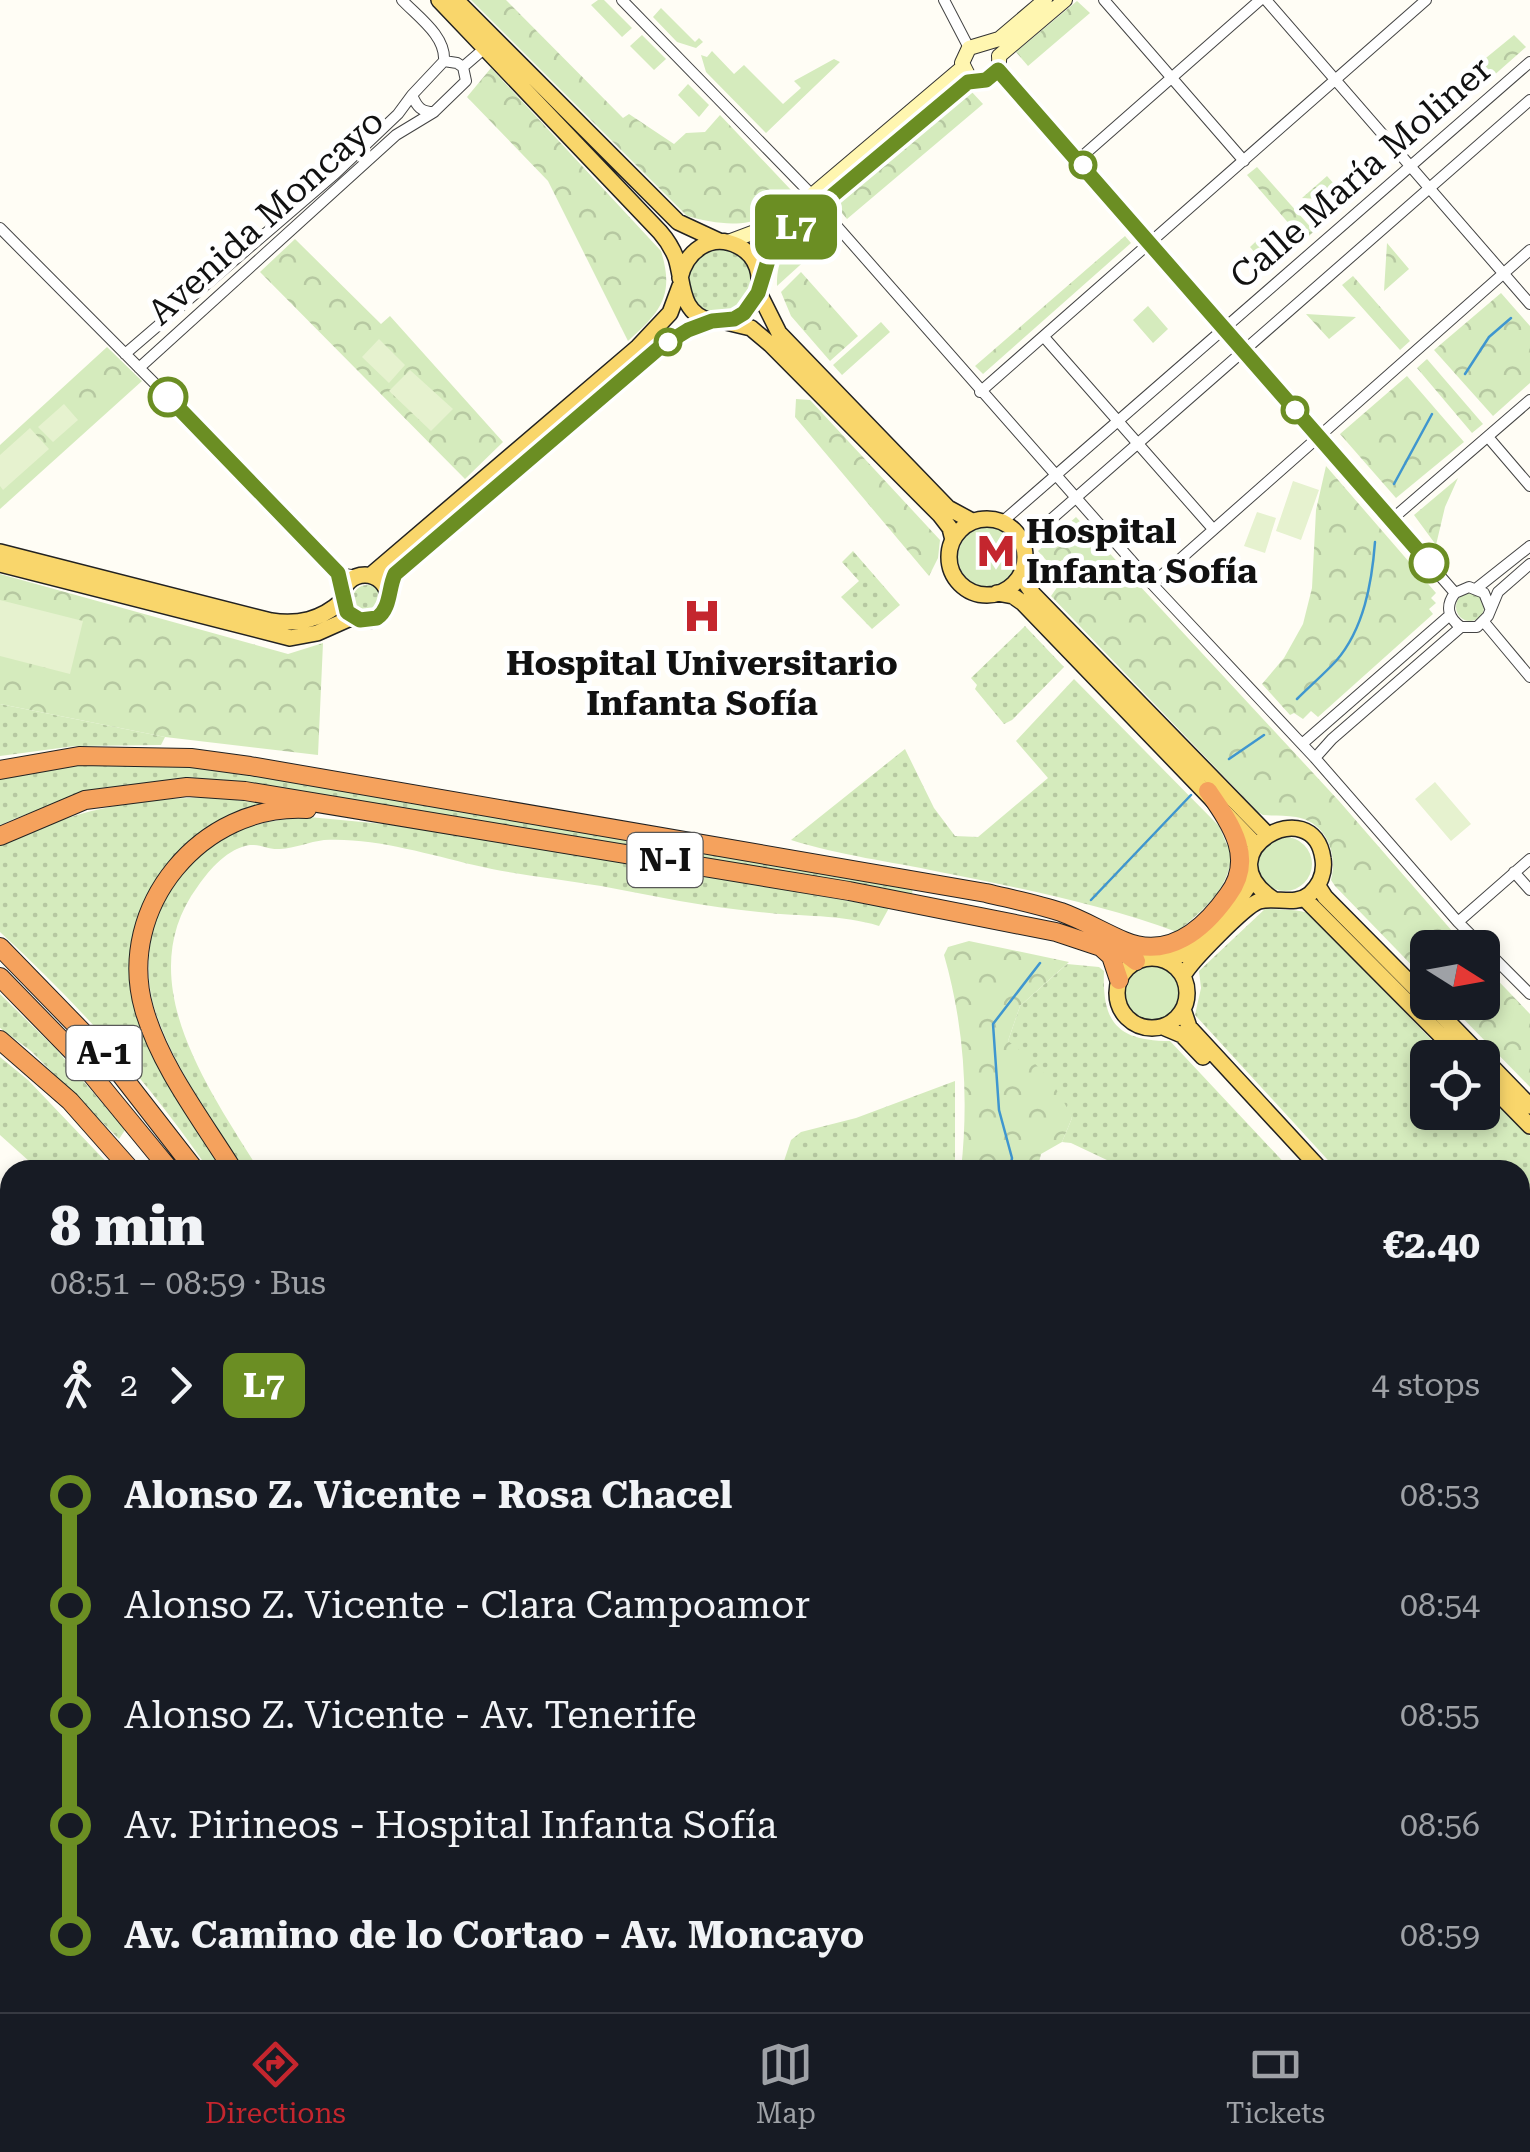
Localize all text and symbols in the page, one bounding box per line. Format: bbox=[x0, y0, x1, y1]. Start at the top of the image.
street label: Calle María Moliner bbox=[1222, 49, 1500, 297]
street label: Avenida Moncayo bbox=[140, 101, 392, 333]
unlabelled marker bbox=[1070, 152, 1096, 178]
line badge: L7 bbox=[751, 194, 841, 260]
text: L7 bbox=[775, 207, 817, 248]
unlabelled marker bbox=[655, 329, 681, 355]
unlabelled marker bbox=[149, 378, 187, 416]
unlabelled marker bbox=[1282, 397, 1308, 423]
place label: Hospital Infanta Sofía bbox=[1026, 511, 1258, 592]
metro station icon: Hospital Infanta Sofía bbox=[975, 530, 1017, 572]
unlabelled marker bbox=[1410, 544, 1448, 582]
hospital icon: Hospital Universitario Infanta Sofía bbox=[681, 595, 723, 637]
place label: Hospital Universitario Infanta Sofía bbox=[506, 643, 898, 724]
road number: N-I bbox=[628, 833, 702, 887]
north arrow bbox=[1410, 930, 1500, 1020]
map controls bbox=[1410, 930, 1500, 1130]
road number: A-1 bbox=[66, 1026, 142, 1080]
button: locate bbox=[1410, 1040, 1500, 1130]
text: 8 min bbox=[50, 1194, 205, 1258]
text: €2.40 bbox=[1383, 1223, 1480, 1267]
text: 08:51 – 08:59 · Bus bbox=[50, 1264, 326, 1302]
icon: walk bbox=[50, 1358, 105, 1413]
icon: forward bbox=[153, 1358, 208, 1413]
text: L7 bbox=[243, 1365, 285, 1406]
text: 2 bbox=[120, 1366, 138, 1404]
text: 4 stops bbox=[1371, 1366, 1480, 1404]
text: Alonso Z. Vicente - Rosa Chacel bbox=[124, 1473, 732, 1517]
text: 08:53 bbox=[1400, 1476, 1480, 1514]
text: Alonso Z. Vicente - Clara Campoamor bbox=[124, 1583, 810, 1627]
text: 08:54 bbox=[1400, 1586, 1480, 1624]
text: Alonso Z. Vicente - Av. Tenerife bbox=[124, 1693, 697, 1737]
text: 08:55 bbox=[1400, 1696, 1480, 1734]
text: Av. Pirineos - Hospital Infanta Sofía bbox=[124, 1803, 777, 1847]
text: 08:56 bbox=[1400, 1806, 1480, 1844]
text: Av. Camino de lo Cortao - Av. Moncayo bbox=[124, 1913, 864, 1957]
text: 08:59 bbox=[1400, 1916, 1480, 1954]
tab: Directions bbox=[205, 2037, 346, 2130]
tab: Map bbox=[756, 2037, 816, 2130]
tab: Tickets bbox=[1226, 2037, 1325, 2130]

